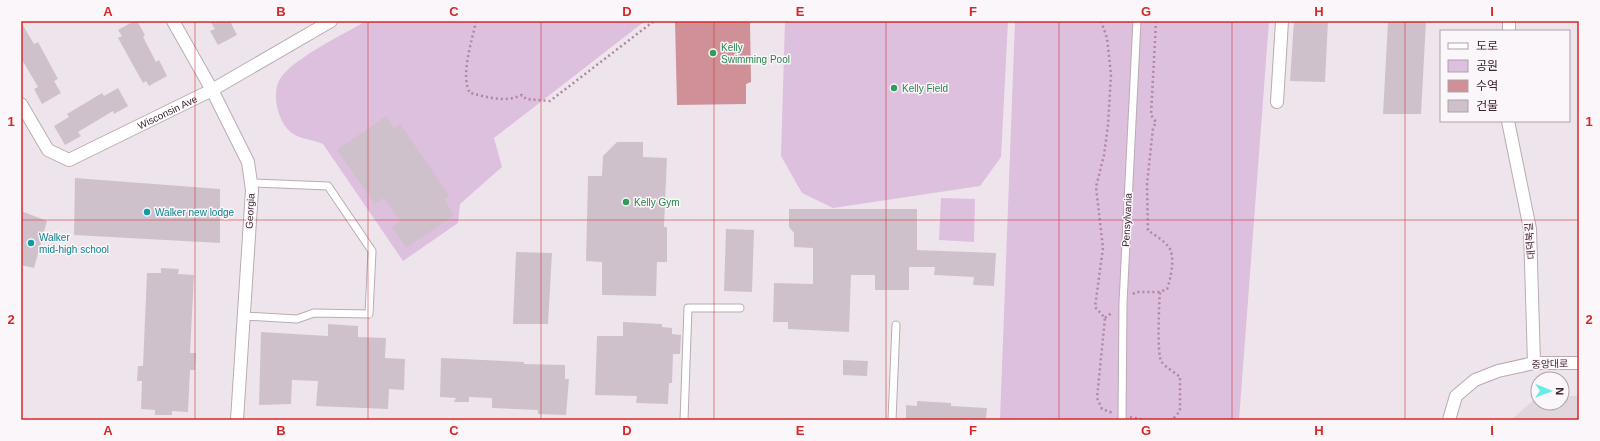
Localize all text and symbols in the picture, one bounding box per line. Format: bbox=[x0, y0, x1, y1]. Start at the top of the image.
text: A bbox=[103, 4, 113, 19]
text: B bbox=[276, 4, 286, 19]
text: C bbox=[449, 4, 459, 19]
text: D bbox=[622, 4, 632, 19]
text: E bbox=[796, 4, 805, 19]
text: F bbox=[969, 4, 977, 19]
text: G bbox=[1141, 4, 1151, 19]
text: H bbox=[1314, 4, 1324, 19]
text: I bbox=[1490, 4, 1494, 19]
legend bbox=[1440, 30, 1570, 122]
text: 도로 bbox=[1476, 39, 1498, 53]
place label: Kelly Swimming Pool bbox=[721, 42, 790, 65]
marker: Kelly Swimming Pool bbox=[708, 48, 718, 58]
text: 공원 bbox=[1476, 59, 1498, 73]
text: 수역 bbox=[1476, 79, 1498, 93]
marker: Kelly Field bbox=[889, 83, 899, 93]
place label: Kelly Field bbox=[902, 83, 948, 94]
street label: Wisconsin Ave bbox=[136, 92, 199, 131]
text: 건물 bbox=[1476, 99, 1498, 113]
text: 1 bbox=[7, 114, 15, 129]
text: 1 bbox=[1585, 114, 1593, 129]
street label: Pensylvania bbox=[1120, 192, 1134, 247]
street label: Georgia bbox=[244, 193, 256, 229]
marker: Kelly Gym bbox=[621, 197, 631, 207]
place label: Kelly Gym bbox=[634, 197, 680, 208]
marker: Walker new lodge bbox=[142, 207, 152, 217]
place label: Walker new lodge bbox=[155, 207, 235, 218]
street label: 대덕북길 bbox=[1523, 222, 1537, 260]
place label: Walker mid-high school bbox=[39, 232, 109, 255]
marker: Walker mid-high school bbox=[26, 238, 36, 248]
text: 2 bbox=[7, 312, 15, 327]
text: 2 bbox=[1585, 312, 1593, 327]
street label: 중앙대로 bbox=[1531, 358, 1569, 370]
north arrow bbox=[1530, 371, 1570, 411]
text: N bbox=[1554, 387, 1566, 395]
text: A bbox=[103, 423, 113, 438]
text: B bbox=[276, 423, 286, 438]
text: C bbox=[449, 423, 459, 438]
text: D bbox=[622, 423, 632, 438]
text: E bbox=[796, 423, 805, 438]
text: F bbox=[969, 423, 977, 438]
text: G bbox=[1141, 423, 1151, 438]
text: H bbox=[1314, 423, 1324, 438]
text: I bbox=[1490, 423, 1494, 438]

